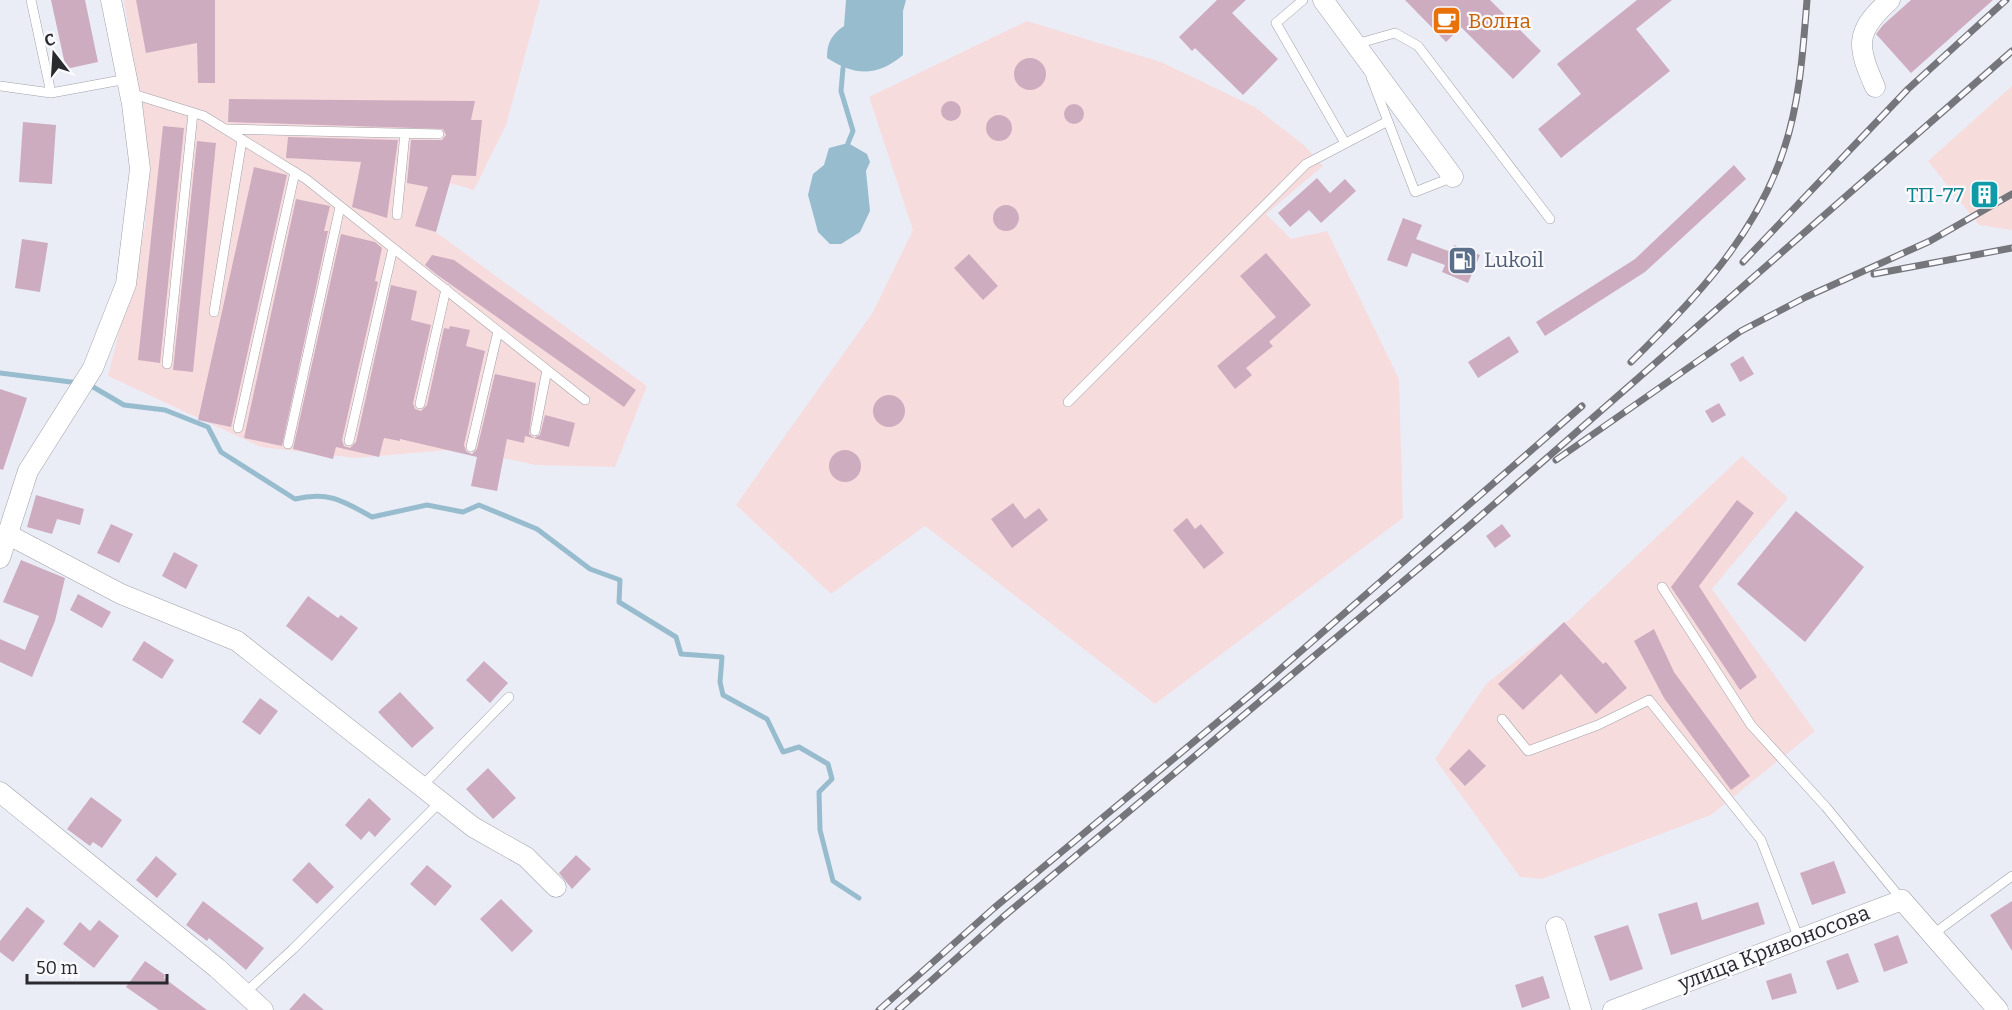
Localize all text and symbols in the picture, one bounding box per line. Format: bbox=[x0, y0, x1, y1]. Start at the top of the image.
cafe icon: Волна bbox=[1431, 5, 1463, 37]
place label: Волна bbox=[1468, 8, 1531, 34]
north arrow bbox=[24, 24, 84, 84]
text: С bbox=[42, 30, 57, 51]
building icon: ТП-77 bbox=[1969, 179, 2001, 211]
place label: ТП-77 bbox=[1906, 182, 1964, 208]
fuel station icon: Lukoil bbox=[1447, 244, 1479, 276]
place label: Lukoil bbox=[1484, 247, 1544, 273]
street label: улица Кривоносова bbox=[1674, 899, 1874, 997]
scale bar bbox=[27, 947, 166, 985]
text: 50 m bbox=[36, 957, 78, 979]

